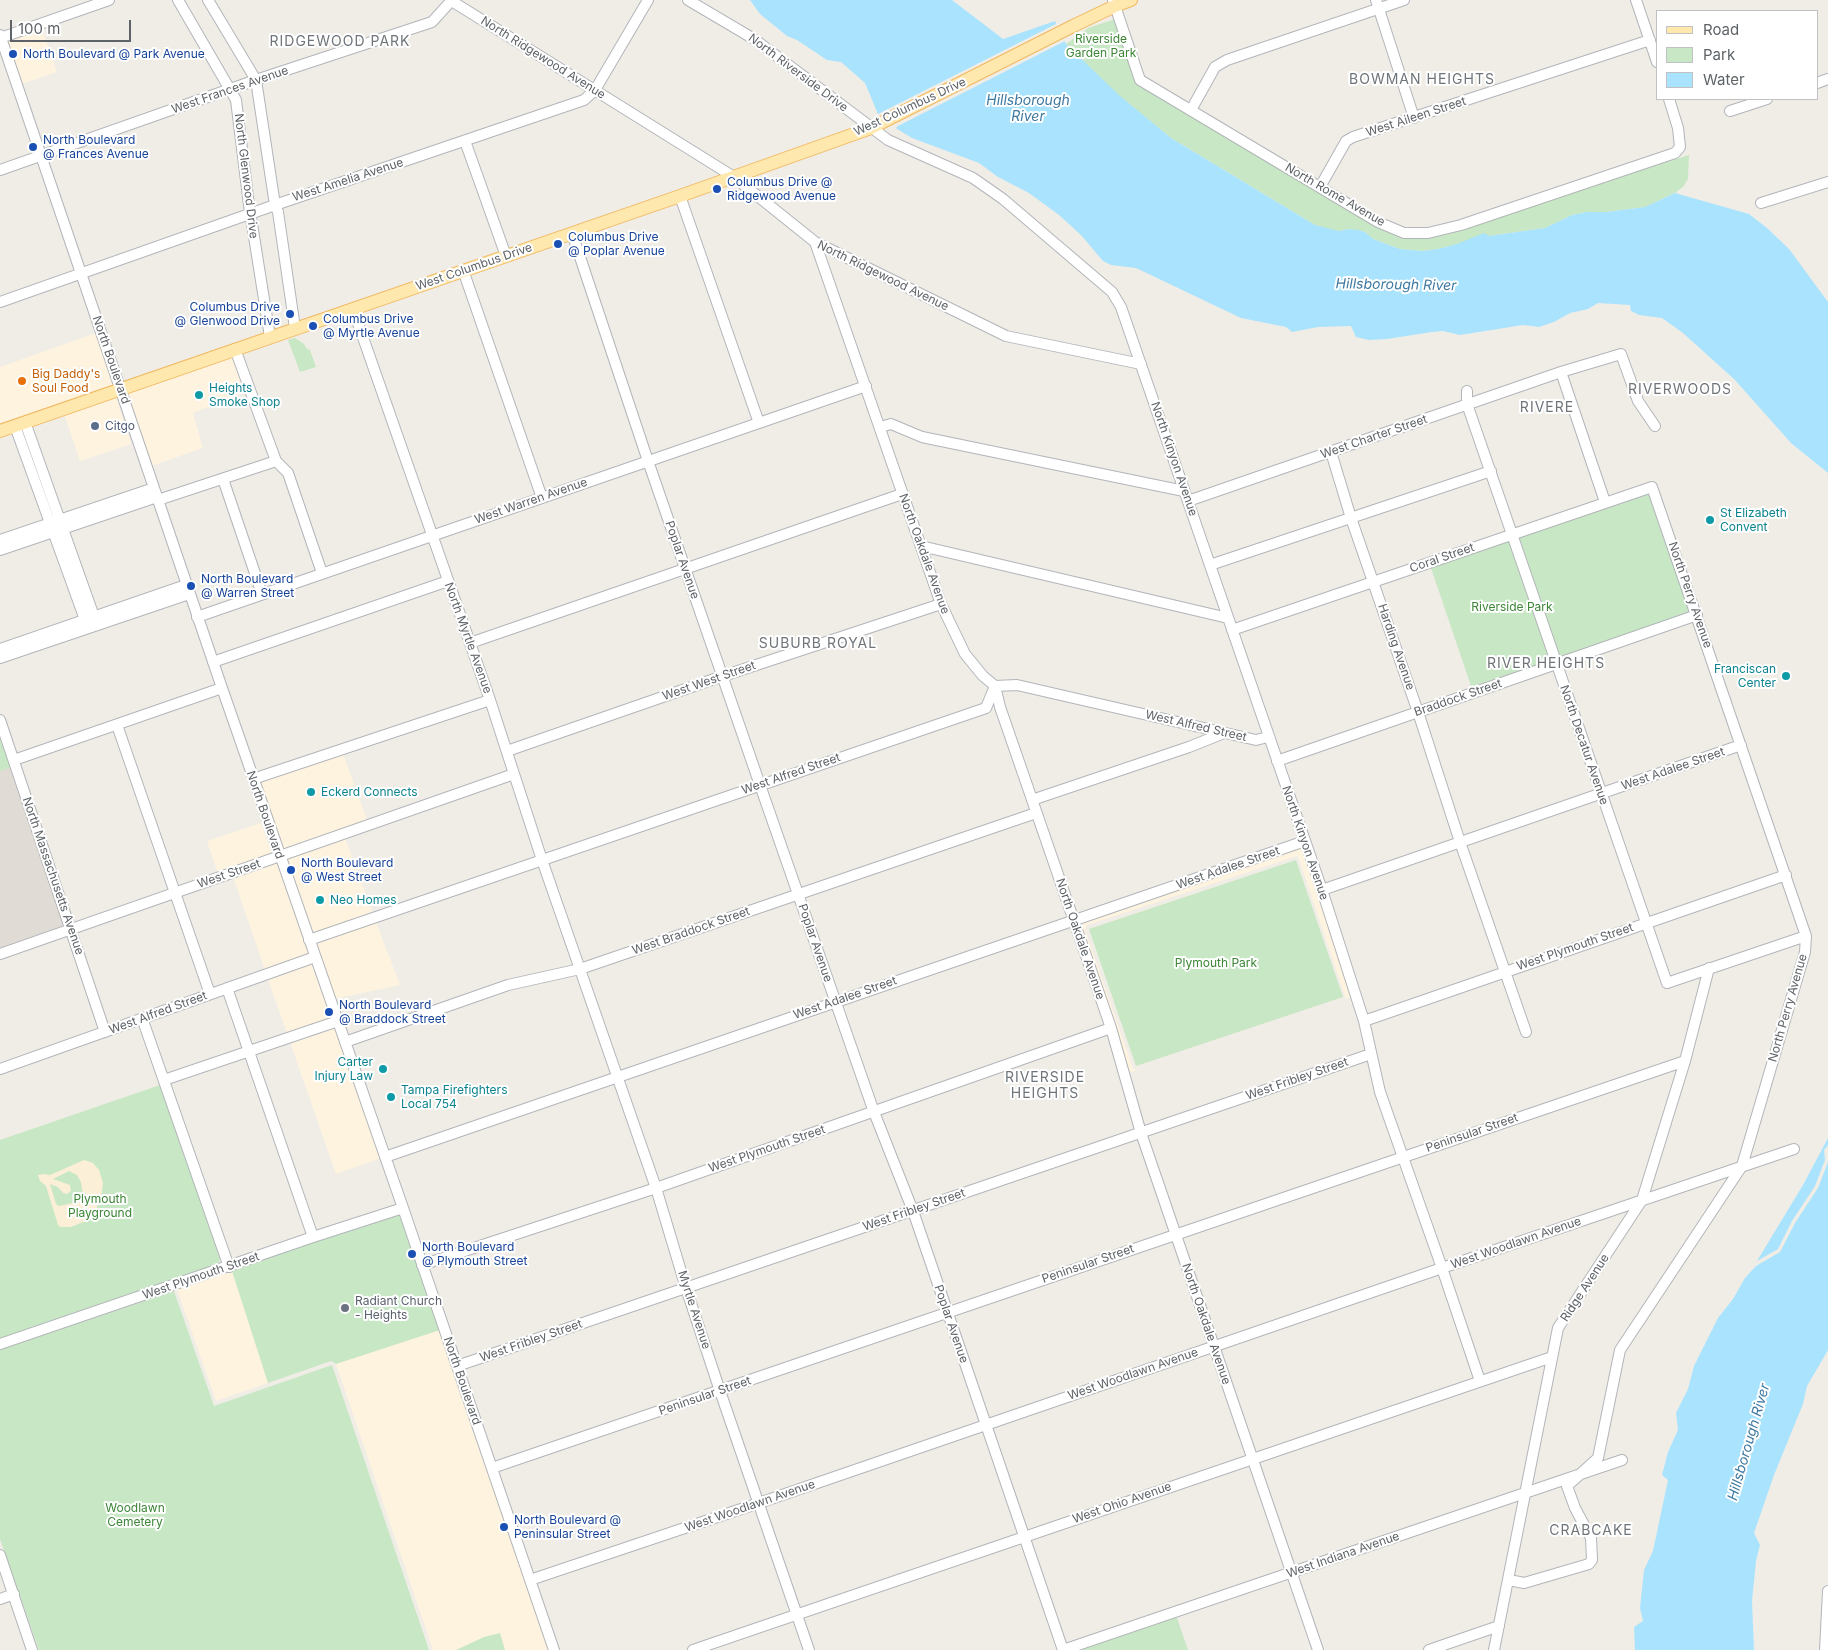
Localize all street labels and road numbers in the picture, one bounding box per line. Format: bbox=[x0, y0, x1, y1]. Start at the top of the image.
street label: North Ridgewood Avenue bbox=[478, 14, 608, 102]
street label: North Riverside Drive bbox=[745, 31, 851, 115]
street label: West Frances Avenue bbox=[170, 63, 290, 117]
street label: West Columbus Drive bbox=[852, 75, 968, 139]
street label: West Aileen Street bbox=[1364, 94, 1468, 140]
street label: North Glenwood Drive bbox=[231, 113, 261, 239]
street label: West Amelia Avenue bbox=[291, 155, 405, 205]
street label: North Rome Avenue bbox=[1282, 160, 1388, 230]
street label: North Ridgewood Avenue bbox=[815, 238, 951, 314]
street label: West Columbus Drive bbox=[414, 240, 534, 294]
street label: North Boulevard bbox=[89, 314, 133, 406]
street label: North Kinyon Avenue bbox=[1148, 400, 1200, 518]
street label: West Charter Street bbox=[1319, 412, 1429, 462]
street label: West Warren Avenue bbox=[473, 475, 589, 527]
street label: North Oakdale Avenue bbox=[896, 492, 952, 616]
street label: Poplar Avenue bbox=[662, 519, 702, 601]
street label: Coral Street bbox=[1408, 540, 1476, 576]
street label: North Perry Avenue bbox=[1665, 540, 1715, 650]
street label: North Myrtle Avenue bbox=[441, 581, 495, 695]
street label: Harding Avenue bbox=[1375, 602, 1417, 692]
street label: West West Street bbox=[661, 658, 757, 704]
street label: Braddock Street bbox=[1412, 676, 1504, 720]
street label: North Decatur Avenue bbox=[1557, 683, 1611, 807]
street label: West Alfred Street bbox=[1144, 707, 1248, 745]
street label: West Adalee Street bbox=[1619, 745, 1727, 793]
street label: West Alfred Street bbox=[740, 750, 842, 798]
street label: North Boulevard bbox=[243, 769, 287, 861]
street label: North Kinyon Avenue bbox=[1279, 784, 1331, 902]
street label: North Massachusetts Avenue bbox=[19, 795, 87, 957]
street label: West Adalee Street bbox=[1174, 844, 1282, 892]
street label: West Street bbox=[196, 856, 262, 892]
street label: North Oakdale Avenue bbox=[1053, 877, 1107, 1001]
street label: Poplar Avenue bbox=[795, 902, 835, 984]
street label: West Braddock Street bbox=[630, 904, 752, 958]
street label: West Plymouth Street bbox=[1515, 920, 1635, 974]
street label: North Perry Avenue bbox=[1766, 952, 1810, 1064]
street label: West Adalee Street bbox=[791, 974, 899, 1022]
street label: West Alfred Street bbox=[107, 989, 209, 1037]
street label: West Fribley Street bbox=[1244, 1055, 1350, 1103]
street label: Peninsular Street bbox=[1424, 1110, 1520, 1156]
street label: West Plymouth Street bbox=[707, 1122, 827, 1176]
street label: West Fribley Street bbox=[861, 1186, 967, 1234]
street label: West Woodlawn Avenue bbox=[1449, 1214, 1583, 1272]
street label: Peninsular Street bbox=[1040, 1241, 1136, 1287]
street label: West Plymouth Street bbox=[141, 1249, 261, 1303]
street label: Ridge Avenue bbox=[1558, 1251, 1612, 1325]
street label: North Oakdale Avenue bbox=[1179, 1262, 1233, 1386]
street label: Myrtle Avenue bbox=[675, 1269, 713, 1351]
street label: Poplar Avenue bbox=[931, 1283, 971, 1365]
street label: West Fribley Street bbox=[478, 1317, 584, 1365]
street label: North Boulevard bbox=[440, 1335, 484, 1427]
street label: West Woodlawn Avenue bbox=[1066, 1345, 1200, 1403]
street label: Peninsular Street bbox=[657, 1373, 753, 1419]
street label: West Woodlawn Avenue bbox=[683, 1477, 817, 1535]
street label: West Ohio Avenue bbox=[1071, 1479, 1173, 1527]
street label: West Indiana Avenue bbox=[1285, 1529, 1401, 1581]

